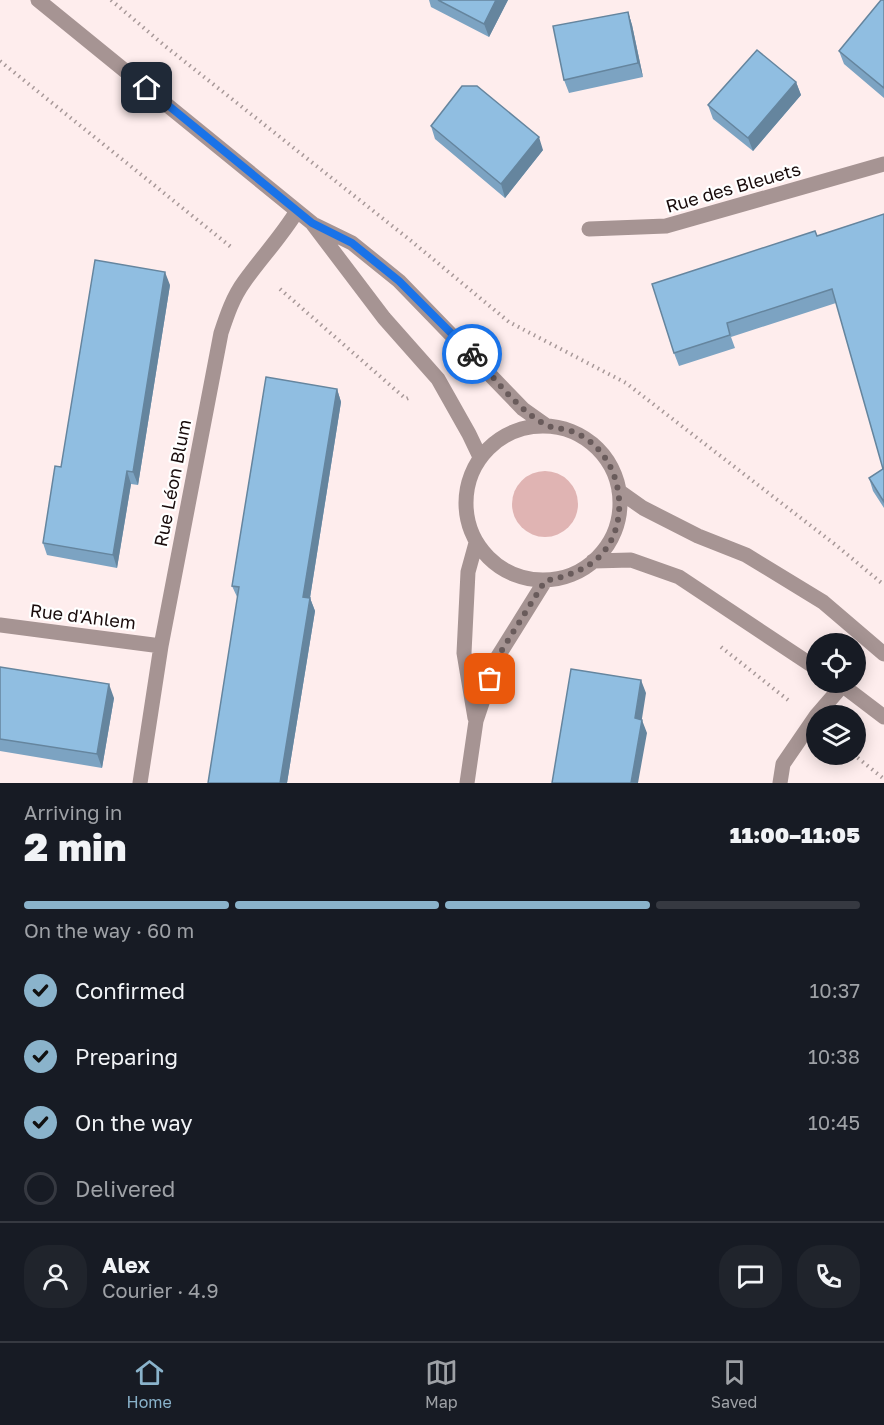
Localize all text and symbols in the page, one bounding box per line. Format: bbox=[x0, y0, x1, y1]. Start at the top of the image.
pin bbox=[121, 62, 172, 113]
icon: home bbox=[130, 71, 163, 104]
street label: Rue des Bleuets bbox=[663, 157, 803, 217]
courier bbox=[442, 324, 502, 384]
icon: bike bbox=[456, 338, 489, 371]
street label: Rue Léon Blum bbox=[149, 417, 195, 549]
street label: Rue d'Ahlem bbox=[29, 599, 137, 633]
map controls bbox=[806, 633, 866, 765]
button: locate bbox=[806, 633, 866, 693]
pin bbox=[464, 653, 515, 704]
icon: bag bbox=[473, 662, 506, 695]
button: layers bbox=[806, 705, 866, 765]
text: Arriving in bbox=[24, 800, 122, 824]
text: 11:00–11:05 bbox=[730, 821, 860, 848]
text: 2 min bbox=[24, 823, 127, 870]
text: On the way · 60 m bbox=[24, 918, 194, 942]
icon: check bbox=[24, 974, 57, 1007]
text: Confirmed bbox=[75, 977, 185, 1004]
text: 10:37 bbox=[810, 978, 860, 1002]
icon: check bbox=[24, 1040, 57, 1073]
text: Preparing bbox=[75, 1043, 178, 1070]
text: 10:38 bbox=[808, 1044, 860, 1068]
icon: check bbox=[24, 1106, 57, 1139]
text: On the way bbox=[75, 1109, 193, 1136]
text: 10:45 bbox=[808, 1110, 860, 1134]
text: Delivered bbox=[75, 1175, 175, 1202]
button: person bbox=[24, 1245, 87, 1308]
button: chat bbox=[719, 1245, 782, 1308]
button: phone bbox=[797, 1245, 860, 1308]
text: Alex bbox=[102, 1251, 150, 1278]
text: Courier · 4.9 bbox=[102, 1278, 219, 1302]
tab: Home bbox=[127, 1356, 172, 1412]
tab: Map bbox=[425, 1356, 458, 1412]
tab: Saved bbox=[711, 1356, 757, 1412]

